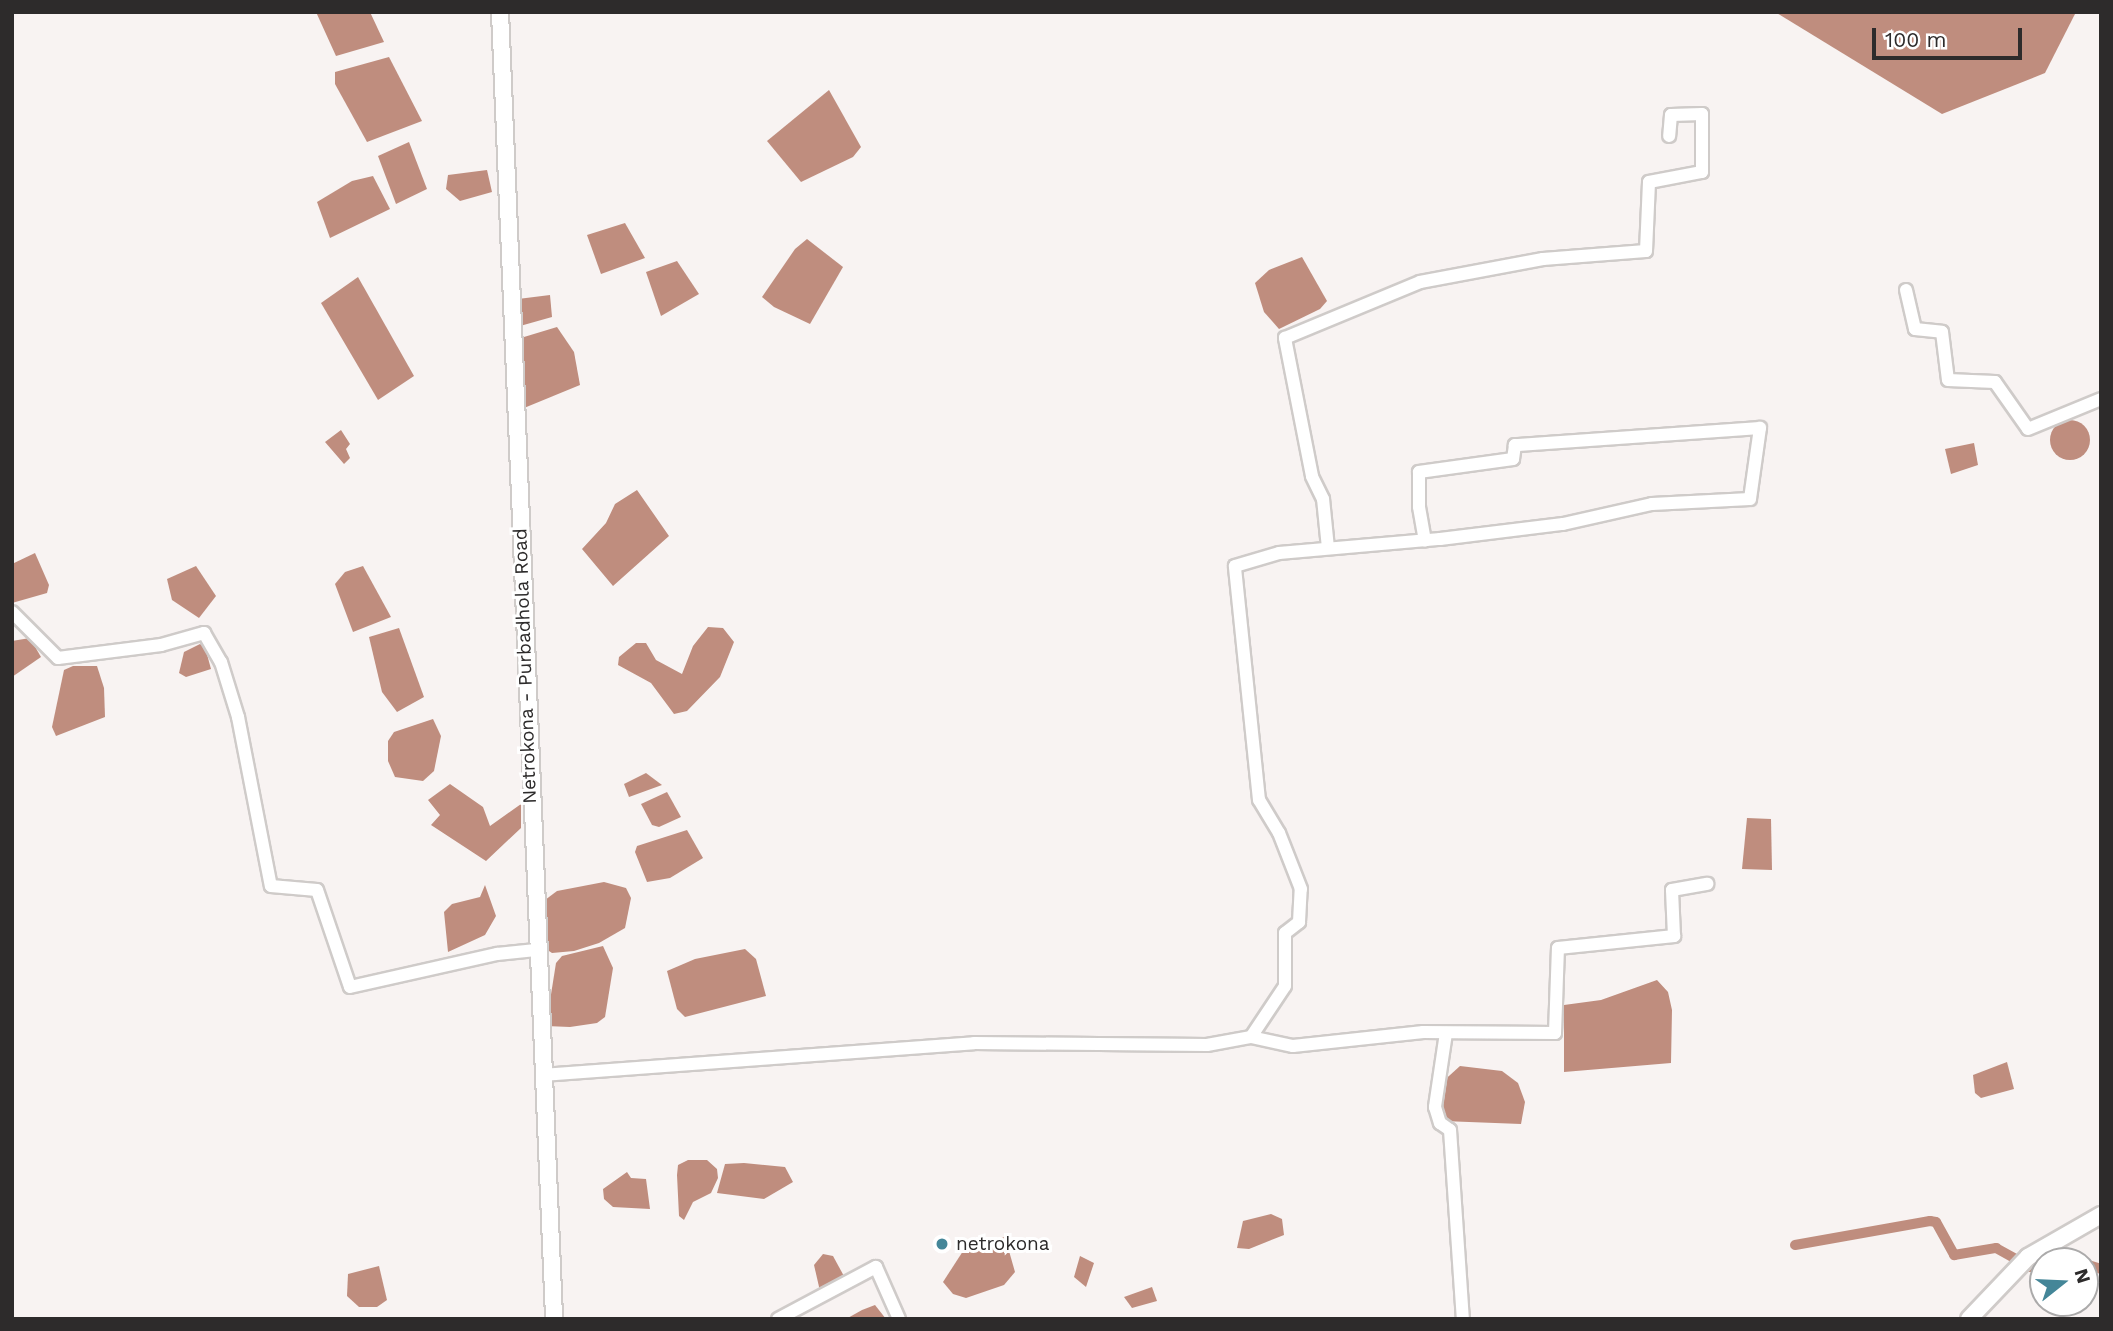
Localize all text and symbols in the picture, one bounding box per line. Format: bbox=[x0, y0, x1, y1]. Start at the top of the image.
scale bar bbox=[1875, 14, 2025, 58]
text: 100 m bbox=[1885, 27, 1947, 52]
street label: Netrokona - Purbadhola Road bbox=[509, 527, 541, 805]
place label: netrokona bbox=[956, 1233, 1050, 1255]
marker: netrokona bbox=[934, 1236, 950, 1252]
north arrow bbox=[2029, 1247, 2099, 1317]
text: N bbox=[2069, 1266, 2096, 1286]

